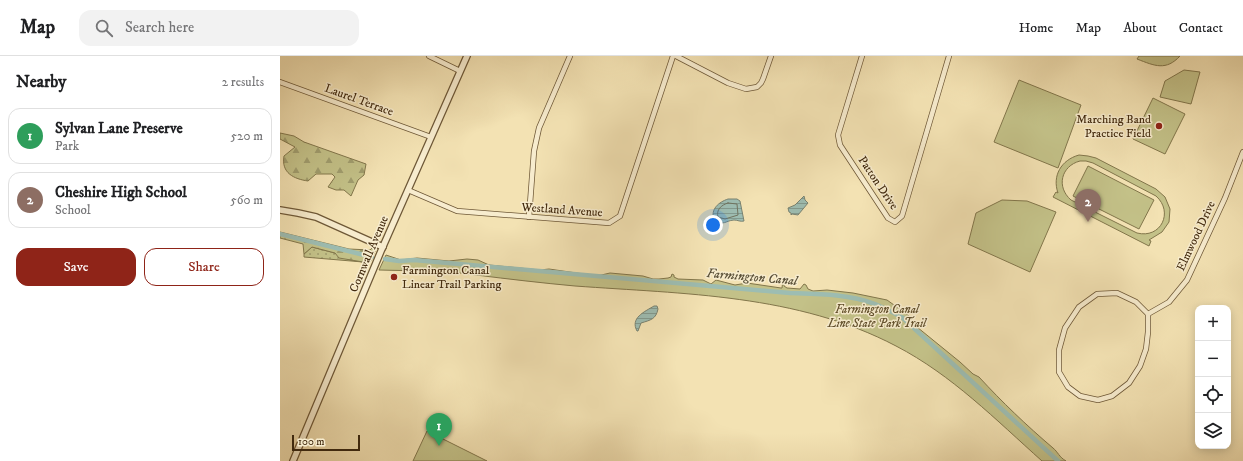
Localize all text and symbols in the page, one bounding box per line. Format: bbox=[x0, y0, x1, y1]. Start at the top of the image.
search box bbox=[79, 10, 359, 46]
text: Map bbox=[20, 16, 55, 39]
icon: search bbox=[93, 17, 115, 39]
text: Search here bbox=[125, 18, 194, 37]
text: Home bbox=[1019, 19, 1053, 37]
text: Map bbox=[1075, 19, 1101, 37]
text: About bbox=[1123, 19, 1157, 37]
text: Contact bbox=[1179, 19, 1223, 37]
text: Nearby bbox=[16, 71, 66, 93]
text: 2 results bbox=[222, 74, 264, 90]
street label: Laurel Terrace bbox=[323, 81, 395, 119]
place label: Marching Band Practice Field bbox=[1076, 112, 1151, 141]
text: Sylvan Lane Preserve bbox=[55, 119, 183, 138]
marker: Marching Band Practice Field bbox=[1154, 121, 1164, 131]
text: 1 bbox=[28, 128, 32, 144]
text: 520 m bbox=[231, 128, 263, 144]
text: Park bbox=[55, 138, 79, 154]
street label: Patton Drive bbox=[855, 153, 901, 213]
text: Cheshire High School bbox=[55, 183, 187, 202]
pin: 2 bbox=[1075, 189, 1101, 222]
text: 2 bbox=[27, 192, 33, 208]
text: 560 m bbox=[230, 192, 263, 208]
street label: Elmwood Drive bbox=[1173, 199, 1219, 273]
street label: Westland Avenue bbox=[520, 200, 603, 220]
text: School bbox=[55, 202, 91, 218]
street label: Cornwall Avenue bbox=[346, 213, 392, 294]
your location bbox=[703, 215, 723, 235]
button: Save bbox=[16, 248, 136, 286]
button: Share bbox=[144, 248, 264, 286]
place label: Farmington Canal Linear Trail Parking bbox=[402, 263, 502, 292]
water label: Farmington Canal bbox=[706, 265, 800, 289]
marker: Farmington Canal Linear Trail Parking bbox=[389, 272, 399, 282]
park label: Farmington Canal Line State Park Trail bbox=[827, 302, 928, 331]
map controls bbox=[1195, 305, 1231, 449]
button: + bbox=[1195, 305, 1231, 341]
button: − bbox=[1195, 341, 1231, 377]
button: locate bbox=[1195, 377, 1231, 413]
pin: 1 bbox=[426, 413, 452, 446]
button: layers bbox=[1195, 413, 1231, 449]
scale bar bbox=[292, 433, 360, 452]
text: 100 m bbox=[298, 435, 324, 449]

